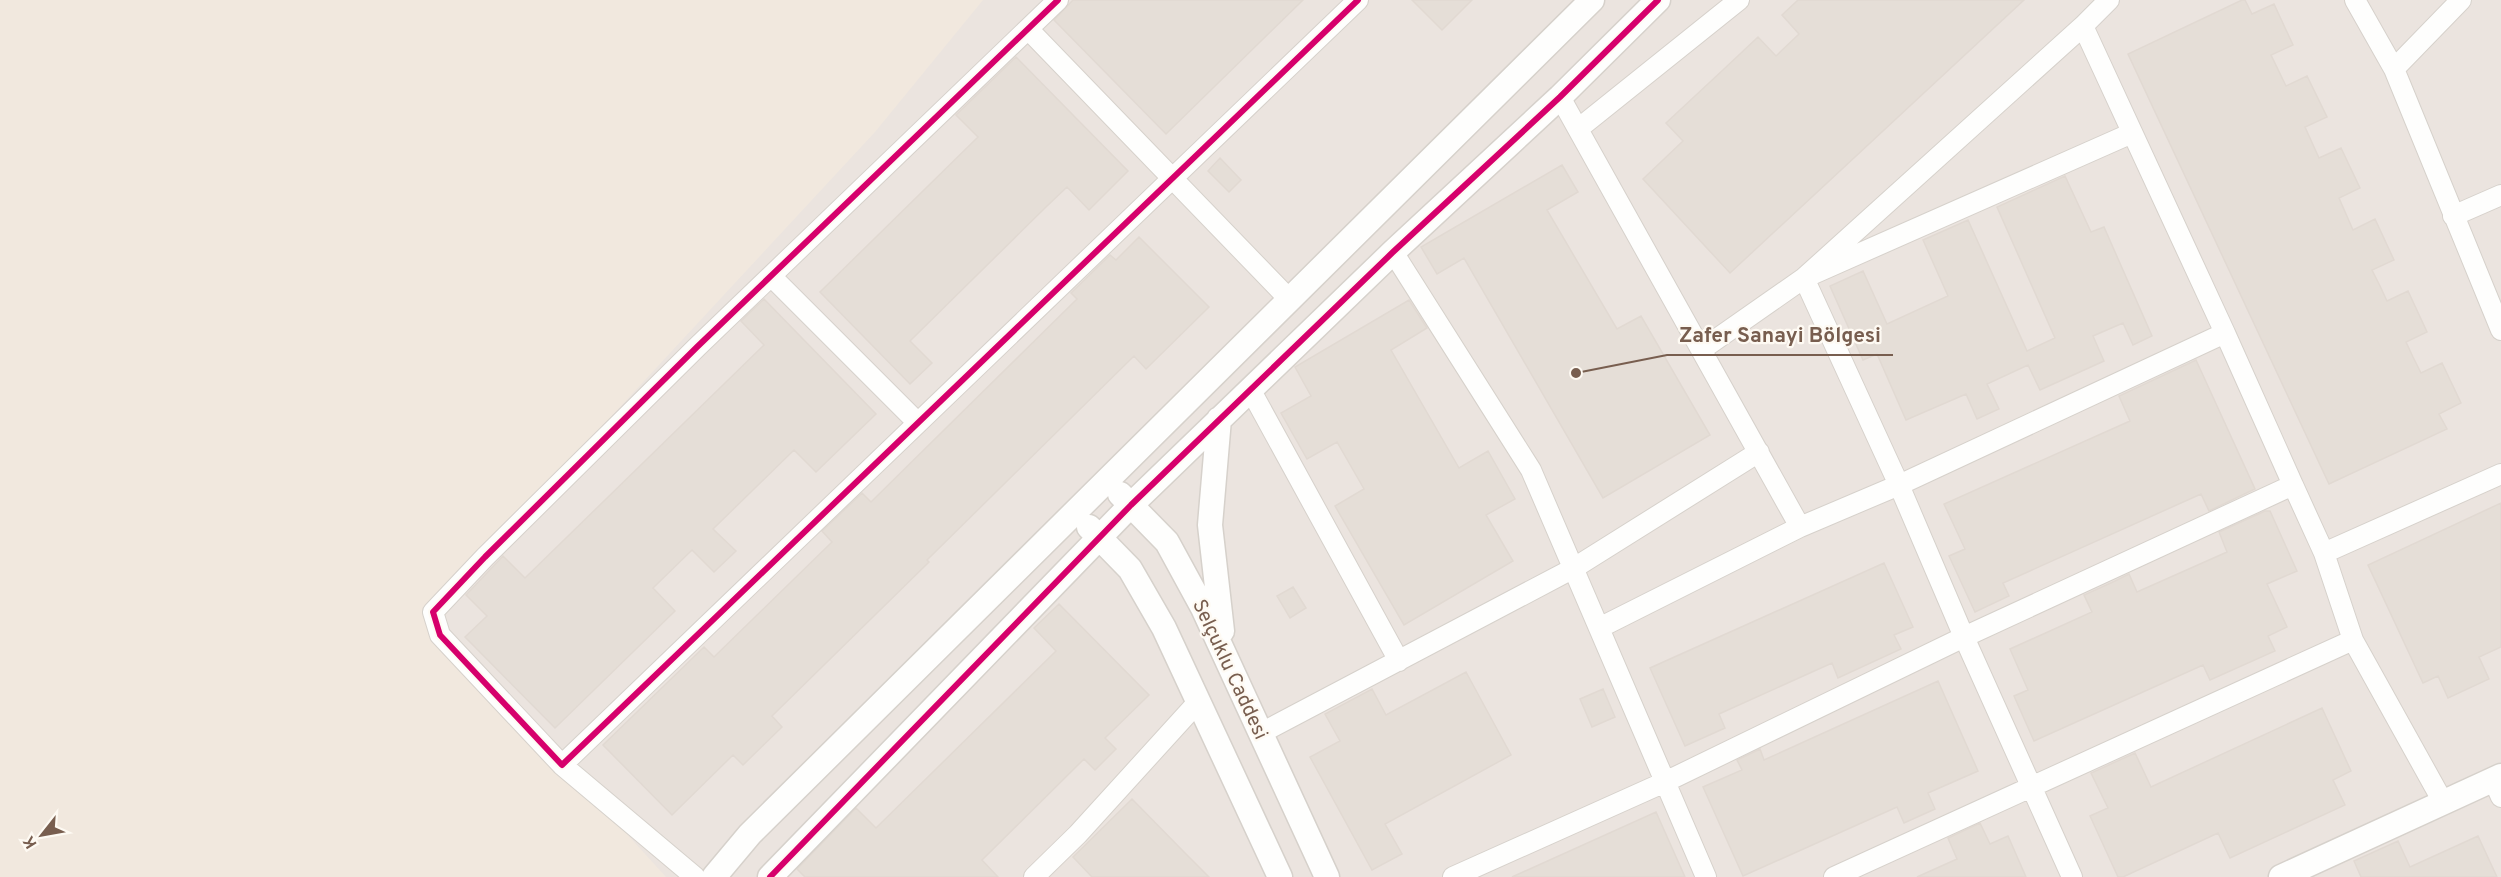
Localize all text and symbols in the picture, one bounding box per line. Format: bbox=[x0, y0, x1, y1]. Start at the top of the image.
callout: Zafer Sanayi Bölgesi bbox=[1667, 316, 1893, 355]
text: Zafer Sanayi Bölgesi bbox=[1679, 323, 1881, 350]
street label: Selçuklu Caddesi bbox=[1185, 596, 1273, 744]
north arrow bbox=[12, 805, 72, 865]
text: K bbox=[19, 832, 42, 852]

